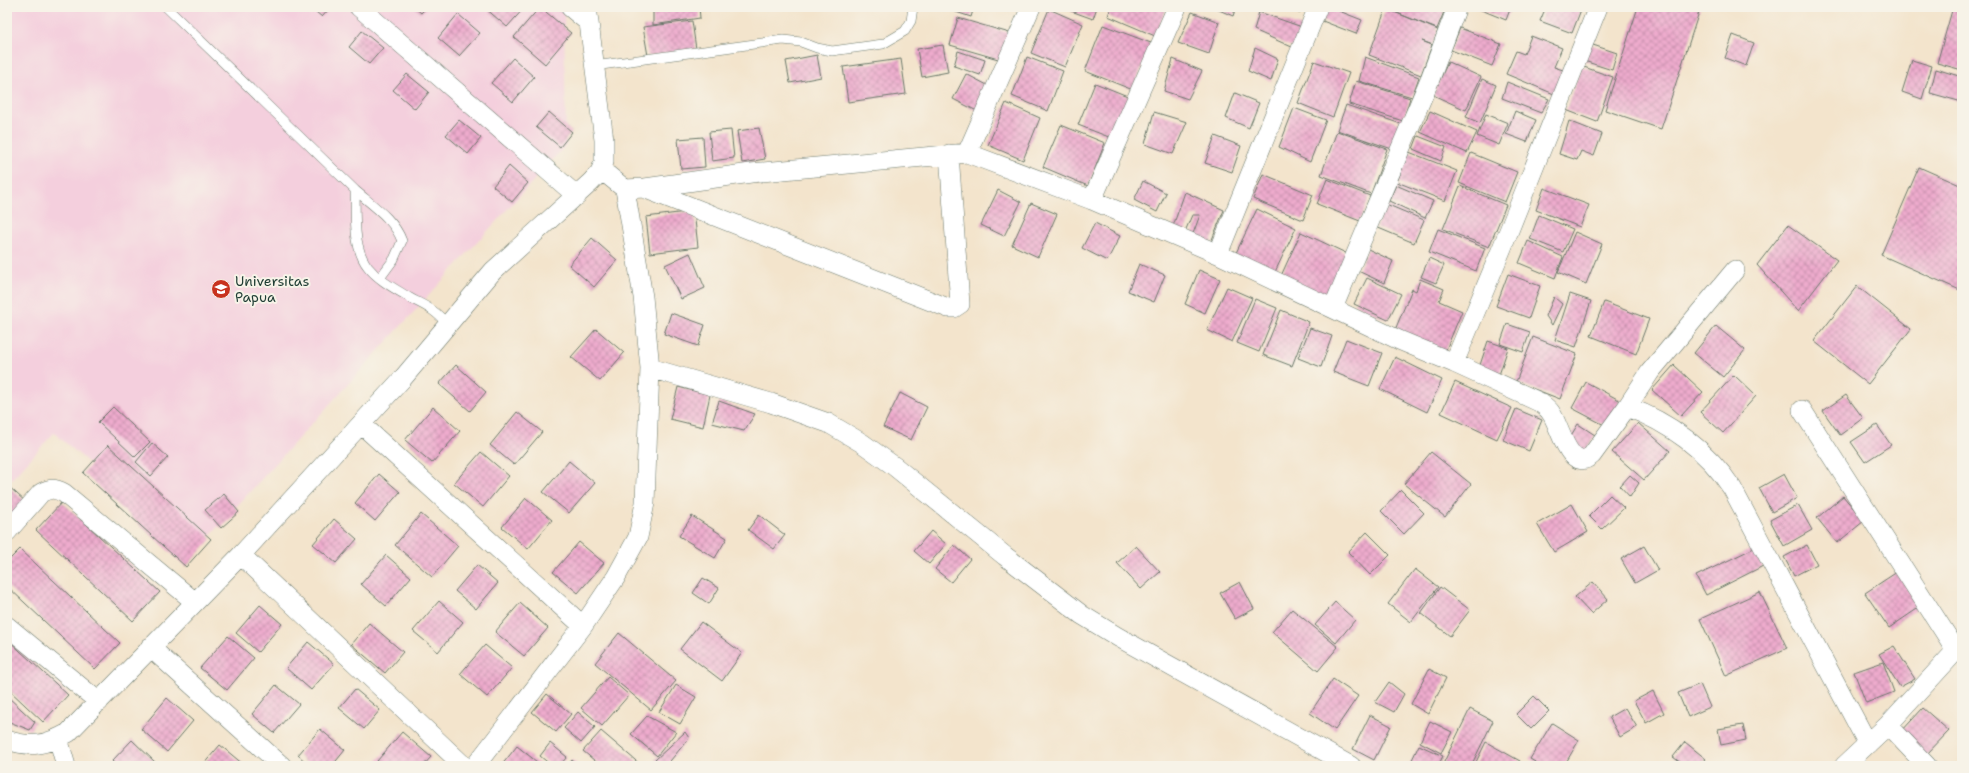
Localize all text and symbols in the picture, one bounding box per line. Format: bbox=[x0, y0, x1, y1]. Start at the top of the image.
place label: Universitas Papua bbox=[235, 272, 309, 306]
school or university icon: Universitas Papua bbox=[210, 278, 232, 300]

